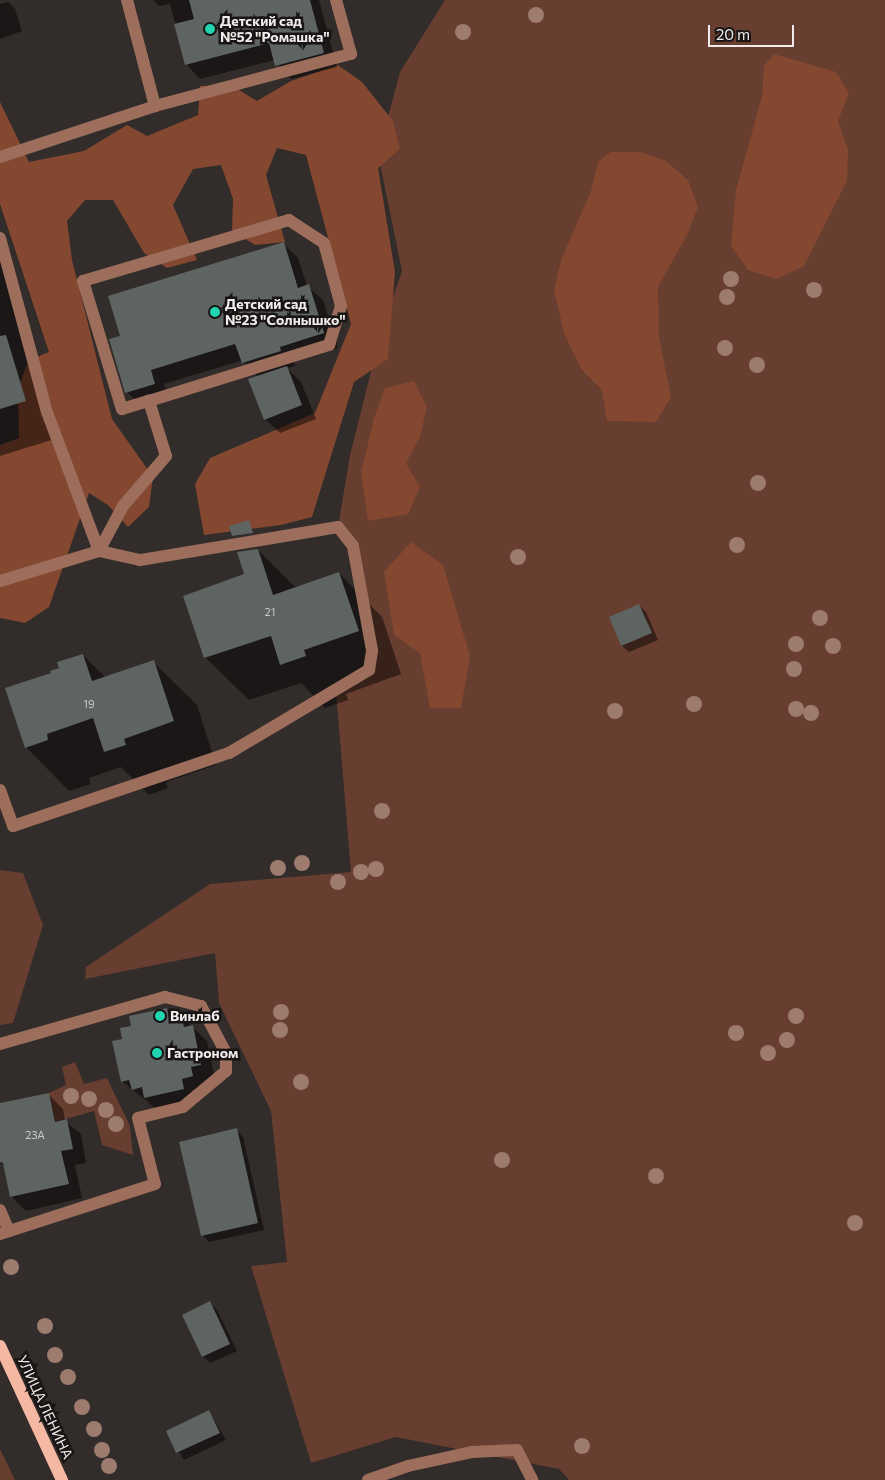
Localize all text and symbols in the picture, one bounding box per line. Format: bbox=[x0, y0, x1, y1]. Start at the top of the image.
place label: Детский сад №52 "Ромашка" bbox=[220, 13, 329, 46]
scale bar bbox=[710, 15, 796, 47]
marker: Детский сад №52 "Ромашка" bbox=[204, 23, 216, 35]
text: 20 m bbox=[716, 25, 750, 43]
place label: Детский сад №23 "Солнышко" bbox=[225, 296, 346, 328]
marker: Детский сад №23 "Солнышко" bbox=[209, 306, 221, 318]
house number: 21 bbox=[265, 605, 275, 619]
house number: 19 bbox=[83, 697, 95, 711]
place label: Винлаб bbox=[170, 1008, 220, 1024]
marker: Винлаб bbox=[154, 1010, 166, 1022]
place label: Гастроном bbox=[167, 1045, 238, 1061]
marker: Гастроном bbox=[151, 1047, 163, 1059]
house number: 23А bbox=[25, 1128, 45, 1142]
street label: УЛИЦА ЛЕНИНА bbox=[14, 1353, 76, 1461]

